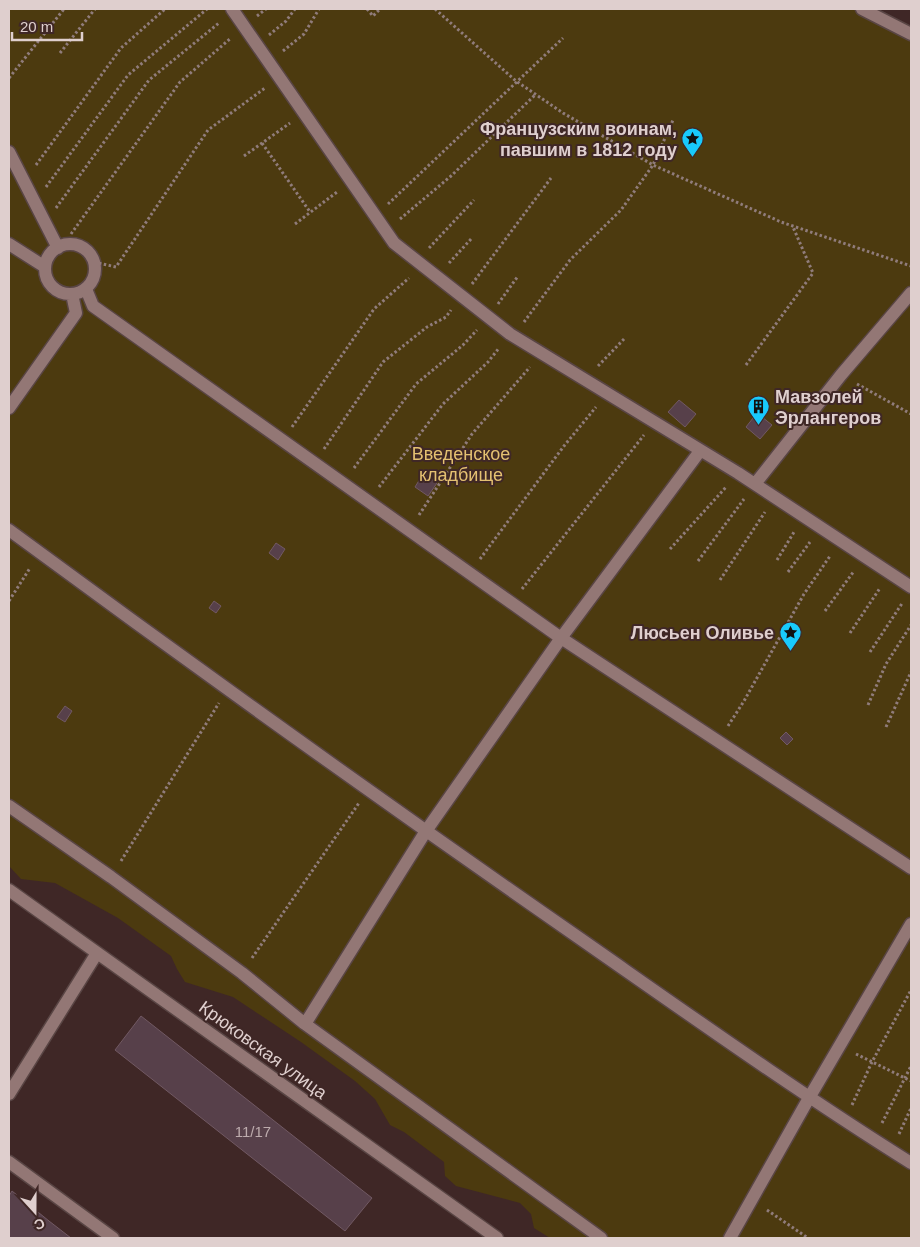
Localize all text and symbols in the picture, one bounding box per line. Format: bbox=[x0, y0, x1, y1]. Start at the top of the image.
scale bar bbox=[12, 10, 82, 42]
text: 20 m bbox=[20, 18, 53, 35]
place label: Французским воинам, павшим в 1812 году bbox=[480, 119, 677, 160]
place icon: Французским воинам, павшим в 1812 году bbox=[681, 127, 705, 158]
place label: Мавзолей Эрлангеров bbox=[775, 387, 881, 428]
building icon: Мавзолей Эрлангеров bbox=[747, 395, 771, 426]
park label: Введенское кладбище bbox=[412, 444, 510, 485]
place icon: Люсьен Оливье bbox=[778, 621, 802, 652]
place label: Люсьен Оливье bbox=[631, 623, 774, 643]
street label: Крюковская улица bbox=[195, 997, 332, 1104]
house number: 11/17 bbox=[235, 1123, 271, 1140]
north arrow bbox=[10, 1187, 60, 1237]
text: С bbox=[32, 1215, 47, 1233]

